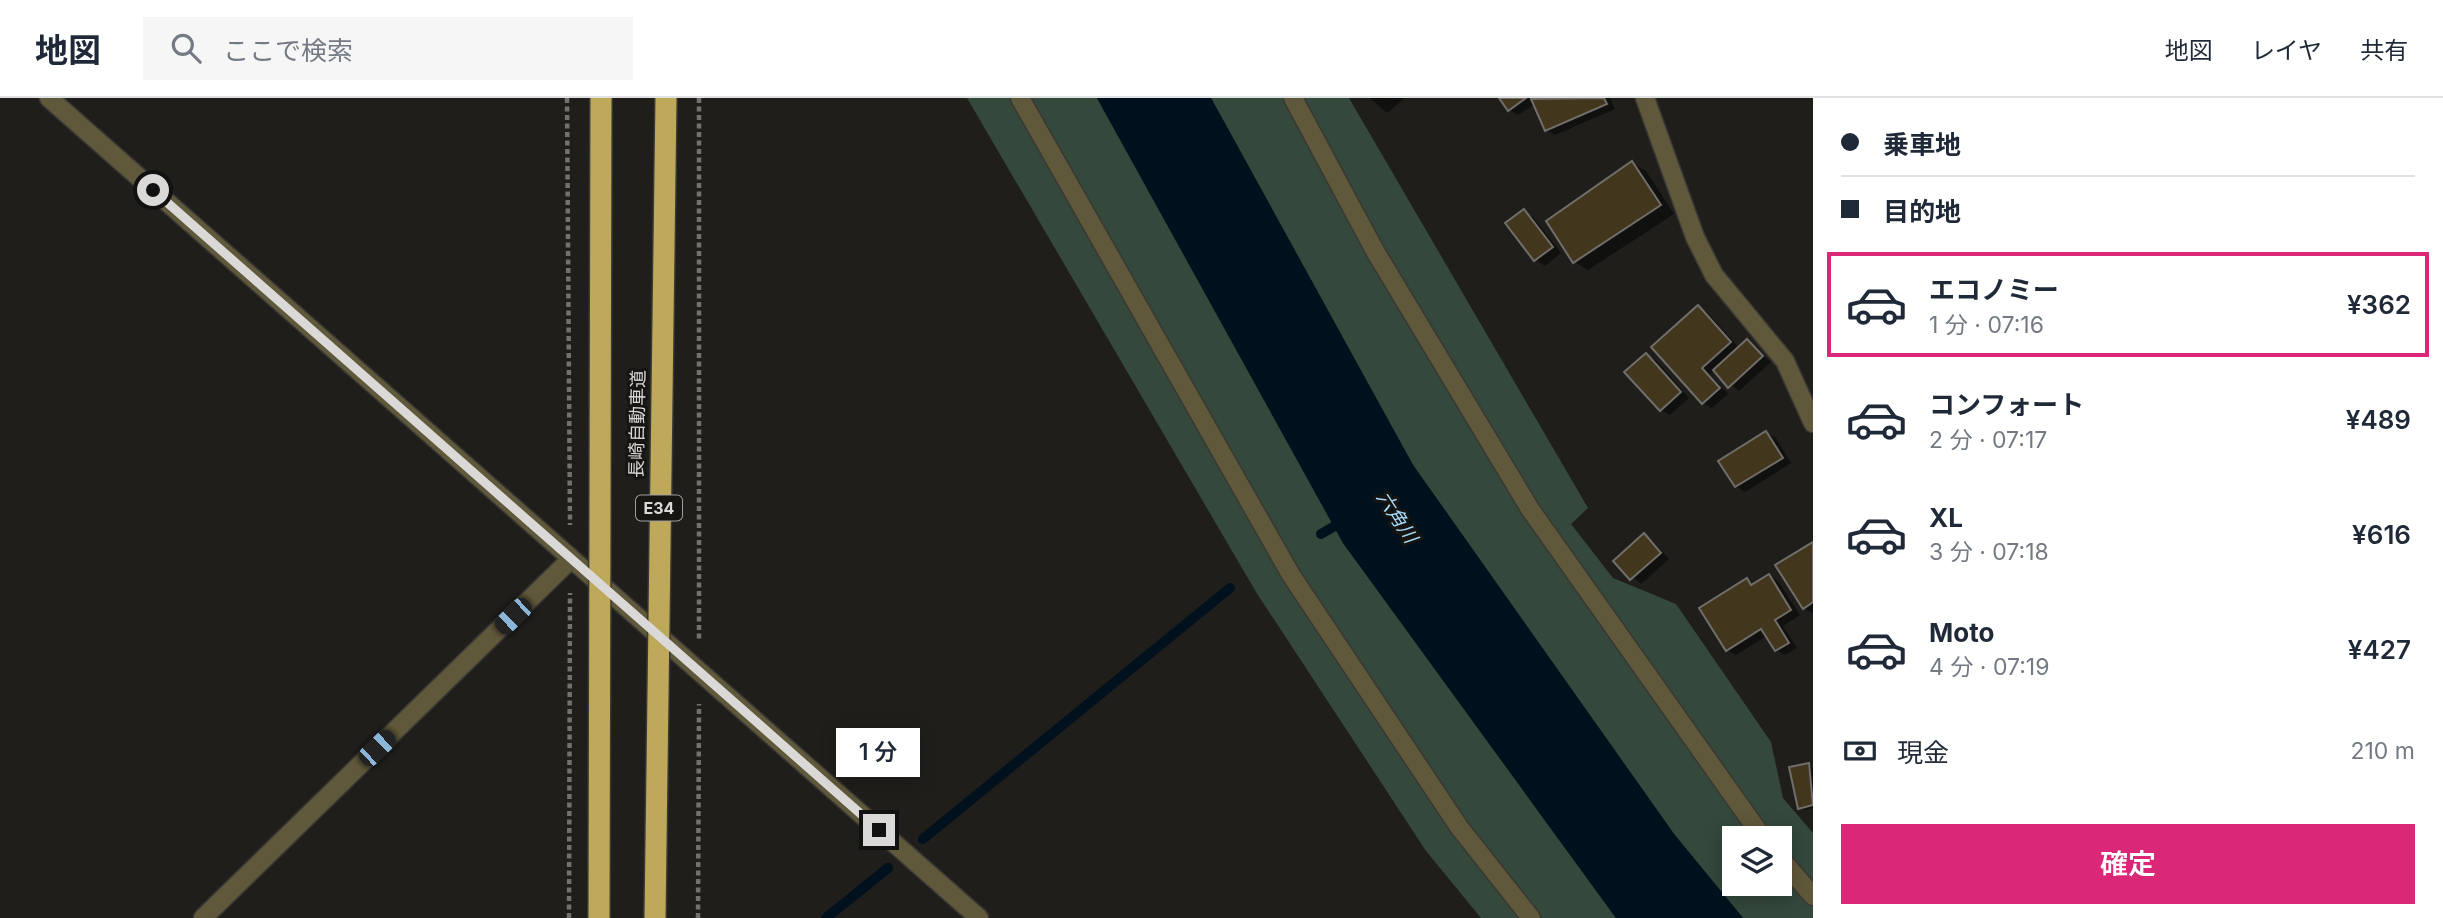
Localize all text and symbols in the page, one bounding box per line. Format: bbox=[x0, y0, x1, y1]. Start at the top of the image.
search box bbox=[143, 17, 633, 80]
icon: search bbox=[167, 29, 205, 67]
text: 地図 bbox=[35, 30, 101, 70]
text: ここで検索 bbox=[223, 35, 353, 66]
text: 地図 bbox=[2165, 36, 2213, 65]
text: レイヤ bbox=[2251, 36, 2322, 65]
text: 共有 bbox=[2360, 36, 2408, 65]
text: 乗車地 bbox=[1883, 129, 1961, 160]
route start bbox=[137, 174, 169, 206]
text: 目的地 bbox=[1883, 196, 1961, 227]
icon: car bbox=[1845, 273, 1908, 336]
text: エコノミー bbox=[1929, 274, 2059, 305]
text: ¥362 bbox=[2347, 289, 2411, 320]
text: 1 分 · 07:16 bbox=[1929, 311, 2044, 339]
street label: 長崎自動車道 bbox=[626, 370, 648, 478]
icon: car bbox=[1845, 388, 1908, 451]
text: コンフォート bbox=[1929, 389, 2084, 420]
text: ¥489 bbox=[2346, 404, 2411, 435]
text: 2 分 · 07:17 bbox=[1929, 426, 2047, 454]
water label: 六角川 bbox=[1372, 487, 1423, 549]
road number: E34 bbox=[636, 496, 682, 520]
text: XL bbox=[1929, 502, 1963, 533]
icon: car bbox=[1845, 503, 1908, 566]
text: ¥616 bbox=[2352, 519, 2411, 550]
text: 3 分 · 07:18 bbox=[1929, 538, 2049, 566]
car bbox=[491, 594, 536, 638]
text: Moto bbox=[1929, 617, 1994, 648]
icon: car bbox=[1845, 618, 1908, 681]
text: ¥427 bbox=[2348, 634, 2411, 665]
text: 4 分 · 07:19 bbox=[1929, 653, 2049, 681]
car bbox=[355, 726, 400, 770]
callout: 1 分 bbox=[837, 728, 921, 778]
icon: cash bbox=[1841, 732, 1879, 770]
text: 現金 bbox=[1897, 737, 1949, 768]
text: 210 m bbox=[2350, 737, 2415, 765]
text: 1 分 bbox=[859, 738, 897, 766]
route end bbox=[863, 814, 895, 846]
button: 確定 bbox=[1841, 824, 2415, 904]
map controls bbox=[1722, 826, 1792, 896]
button: layers bbox=[1722, 826, 1792, 896]

